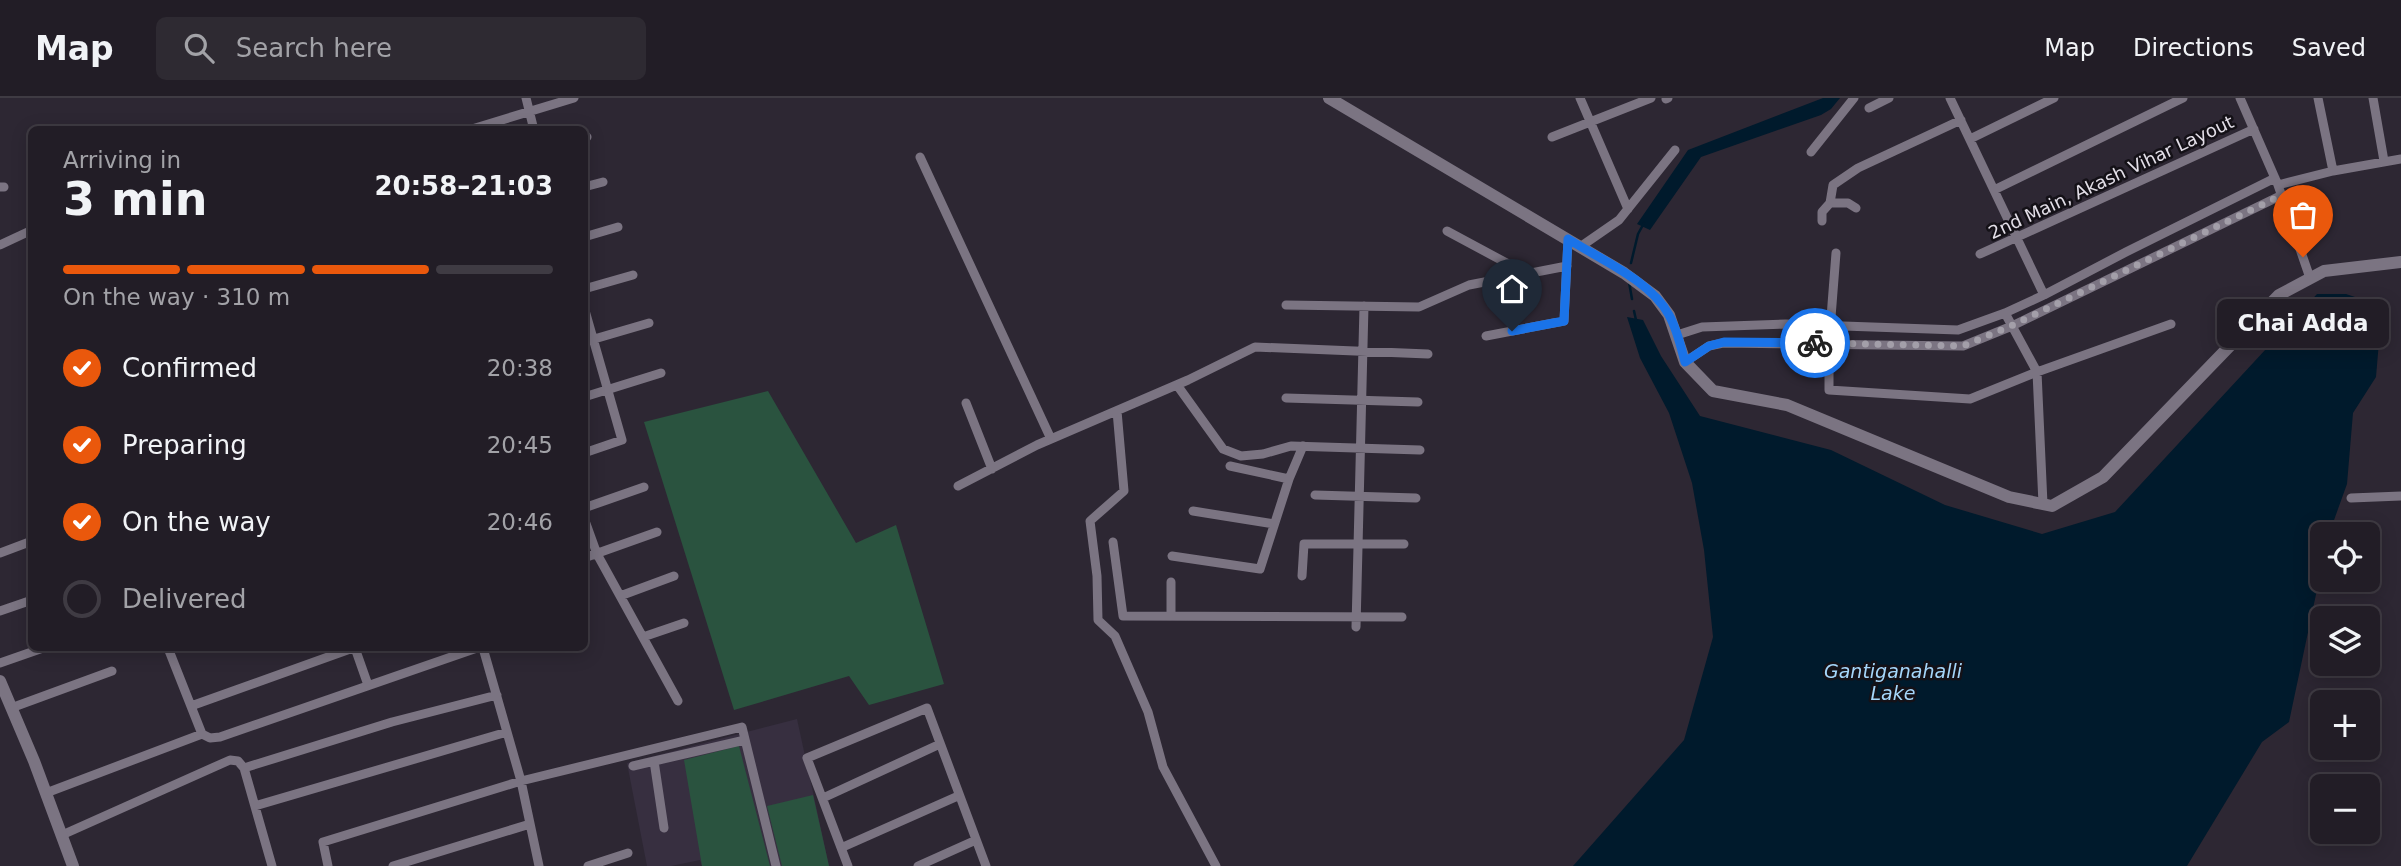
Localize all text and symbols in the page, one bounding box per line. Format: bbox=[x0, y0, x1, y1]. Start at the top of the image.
search box bbox=[156, 17, 646, 80]
text: Map bbox=[35, 29, 114, 68]
icon: search bbox=[180, 29, 218, 67]
text: Search here bbox=[236, 33, 392, 63]
text: Map bbox=[2044, 34, 2095, 62]
text: Directions bbox=[2133, 34, 2254, 62]
text: Saved bbox=[2292, 34, 2366, 62]
street label: 2nd Main, Akash Vihar Layout bbox=[1985, 111, 2237, 243]
text: Arriving in bbox=[63, 147, 181, 173]
text: 20:58–21:03 bbox=[374, 171, 553, 201]
text: 3 min bbox=[63, 172, 207, 226]
pin bbox=[2273, 185, 2333, 257]
icon: bag bbox=[2284, 196, 2322, 234]
pin bbox=[1482, 259, 1542, 331]
icon: home bbox=[1493, 270, 1531, 308]
text: On the way · 310 m bbox=[63, 284, 290, 310]
callout: Chai Adda bbox=[2217, 299, 2389, 348]
courier bbox=[1780, 308, 1850, 378]
text: Chai Adda bbox=[2238, 310, 2368, 336]
icon: bike bbox=[1796, 324, 1834, 362]
icon: check bbox=[63, 349, 101, 387]
text: Confirmed bbox=[122, 353, 257, 383]
text: 20:38 bbox=[487, 355, 553, 381]
icon: check bbox=[63, 426, 101, 464]
text: Preparing bbox=[122, 430, 247, 460]
text: 20:45 bbox=[487, 432, 553, 458]
icon: check bbox=[63, 503, 101, 541]
text: On the way bbox=[122, 507, 271, 537]
text: 20:46 bbox=[487, 509, 553, 535]
map controls bbox=[2310, 522, 2380, 844]
button: locate bbox=[2310, 522, 2380, 592]
text: Delivered bbox=[122, 584, 246, 614]
button: layers bbox=[2310, 606, 2380, 676]
water label: Gantiganahalli Lake bbox=[1824, 660, 1963, 704]
button: + bbox=[2310, 690, 2380, 760]
button: − bbox=[2310, 774, 2380, 844]

